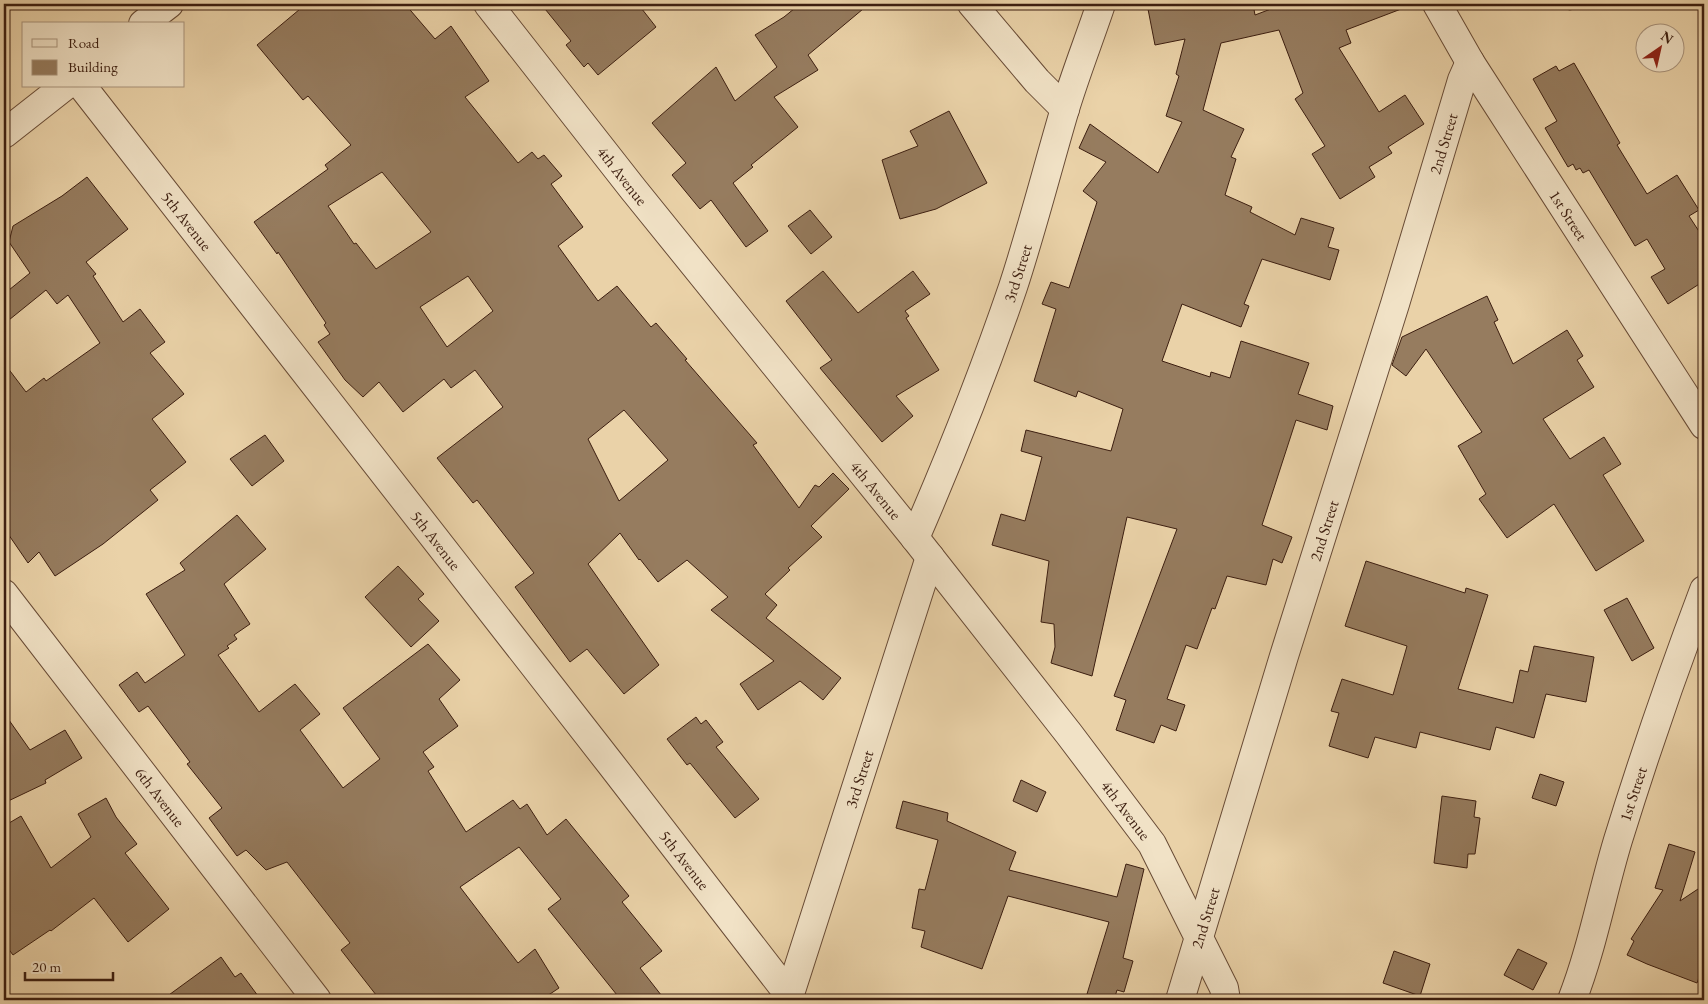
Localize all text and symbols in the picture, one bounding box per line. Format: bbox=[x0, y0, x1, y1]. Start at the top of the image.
legend bbox=[22, 22, 185, 88]
north arrow bbox=[1636, 22, 1686, 72]
text: N bbox=[1658, 27, 1678, 48]
text: Road bbox=[68, 33, 100, 52]
text: Building bbox=[68, 57, 118, 76]
street label: 2nd Street bbox=[1424, 110, 1462, 177]
street label: 4th Avenue bbox=[593, 142, 652, 210]
street label: 1st Street bbox=[1545, 186, 1593, 245]
street label: 5th Avenue bbox=[157, 187, 217, 255]
street label: 3rd Street bbox=[998, 242, 1036, 305]
street label: 4th Avenue bbox=[846, 456, 906, 524]
street label: 2nd Street bbox=[1304, 497, 1343, 564]
street label: 5th Avenue bbox=[406, 506, 466, 574]
street label: 3rd Street bbox=[840, 747, 878, 811]
street label: 6th Avenue bbox=[131, 763, 190, 831]
street label: 1st Street bbox=[1614, 764, 1651, 824]
street label: 4th Avenue bbox=[1097, 776, 1156, 844]
street label: 5th Avenue bbox=[655, 826, 715, 894]
street label: 2nd Street bbox=[1186, 885, 1224, 951]
scale bar bbox=[25, 949, 112, 981]
text: 20 m bbox=[32, 957, 61, 976]

